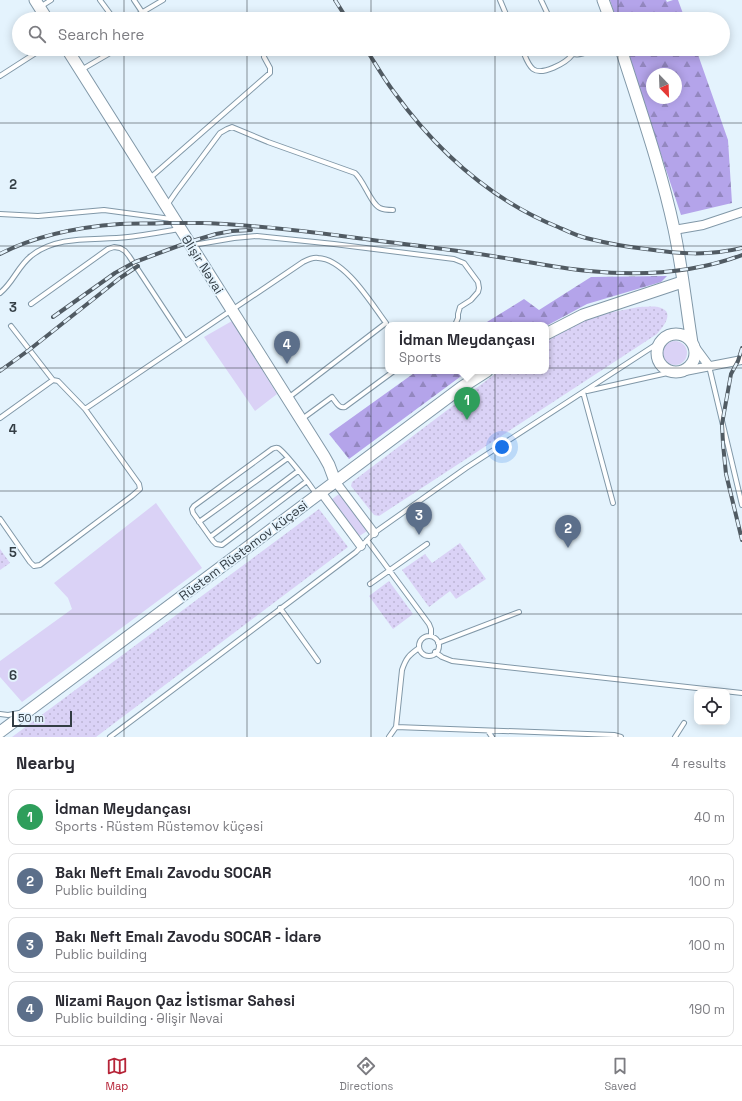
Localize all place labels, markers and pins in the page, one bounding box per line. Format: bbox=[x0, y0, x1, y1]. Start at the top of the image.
pin: 4 bbox=[274, 331, 300, 364]
pin: 1 bbox=[454, 387, 480, 420]
pin: 3 bbox=[406, 502, 432, 535]
pin: 2 bbox=[555, 515, 581, 548]

